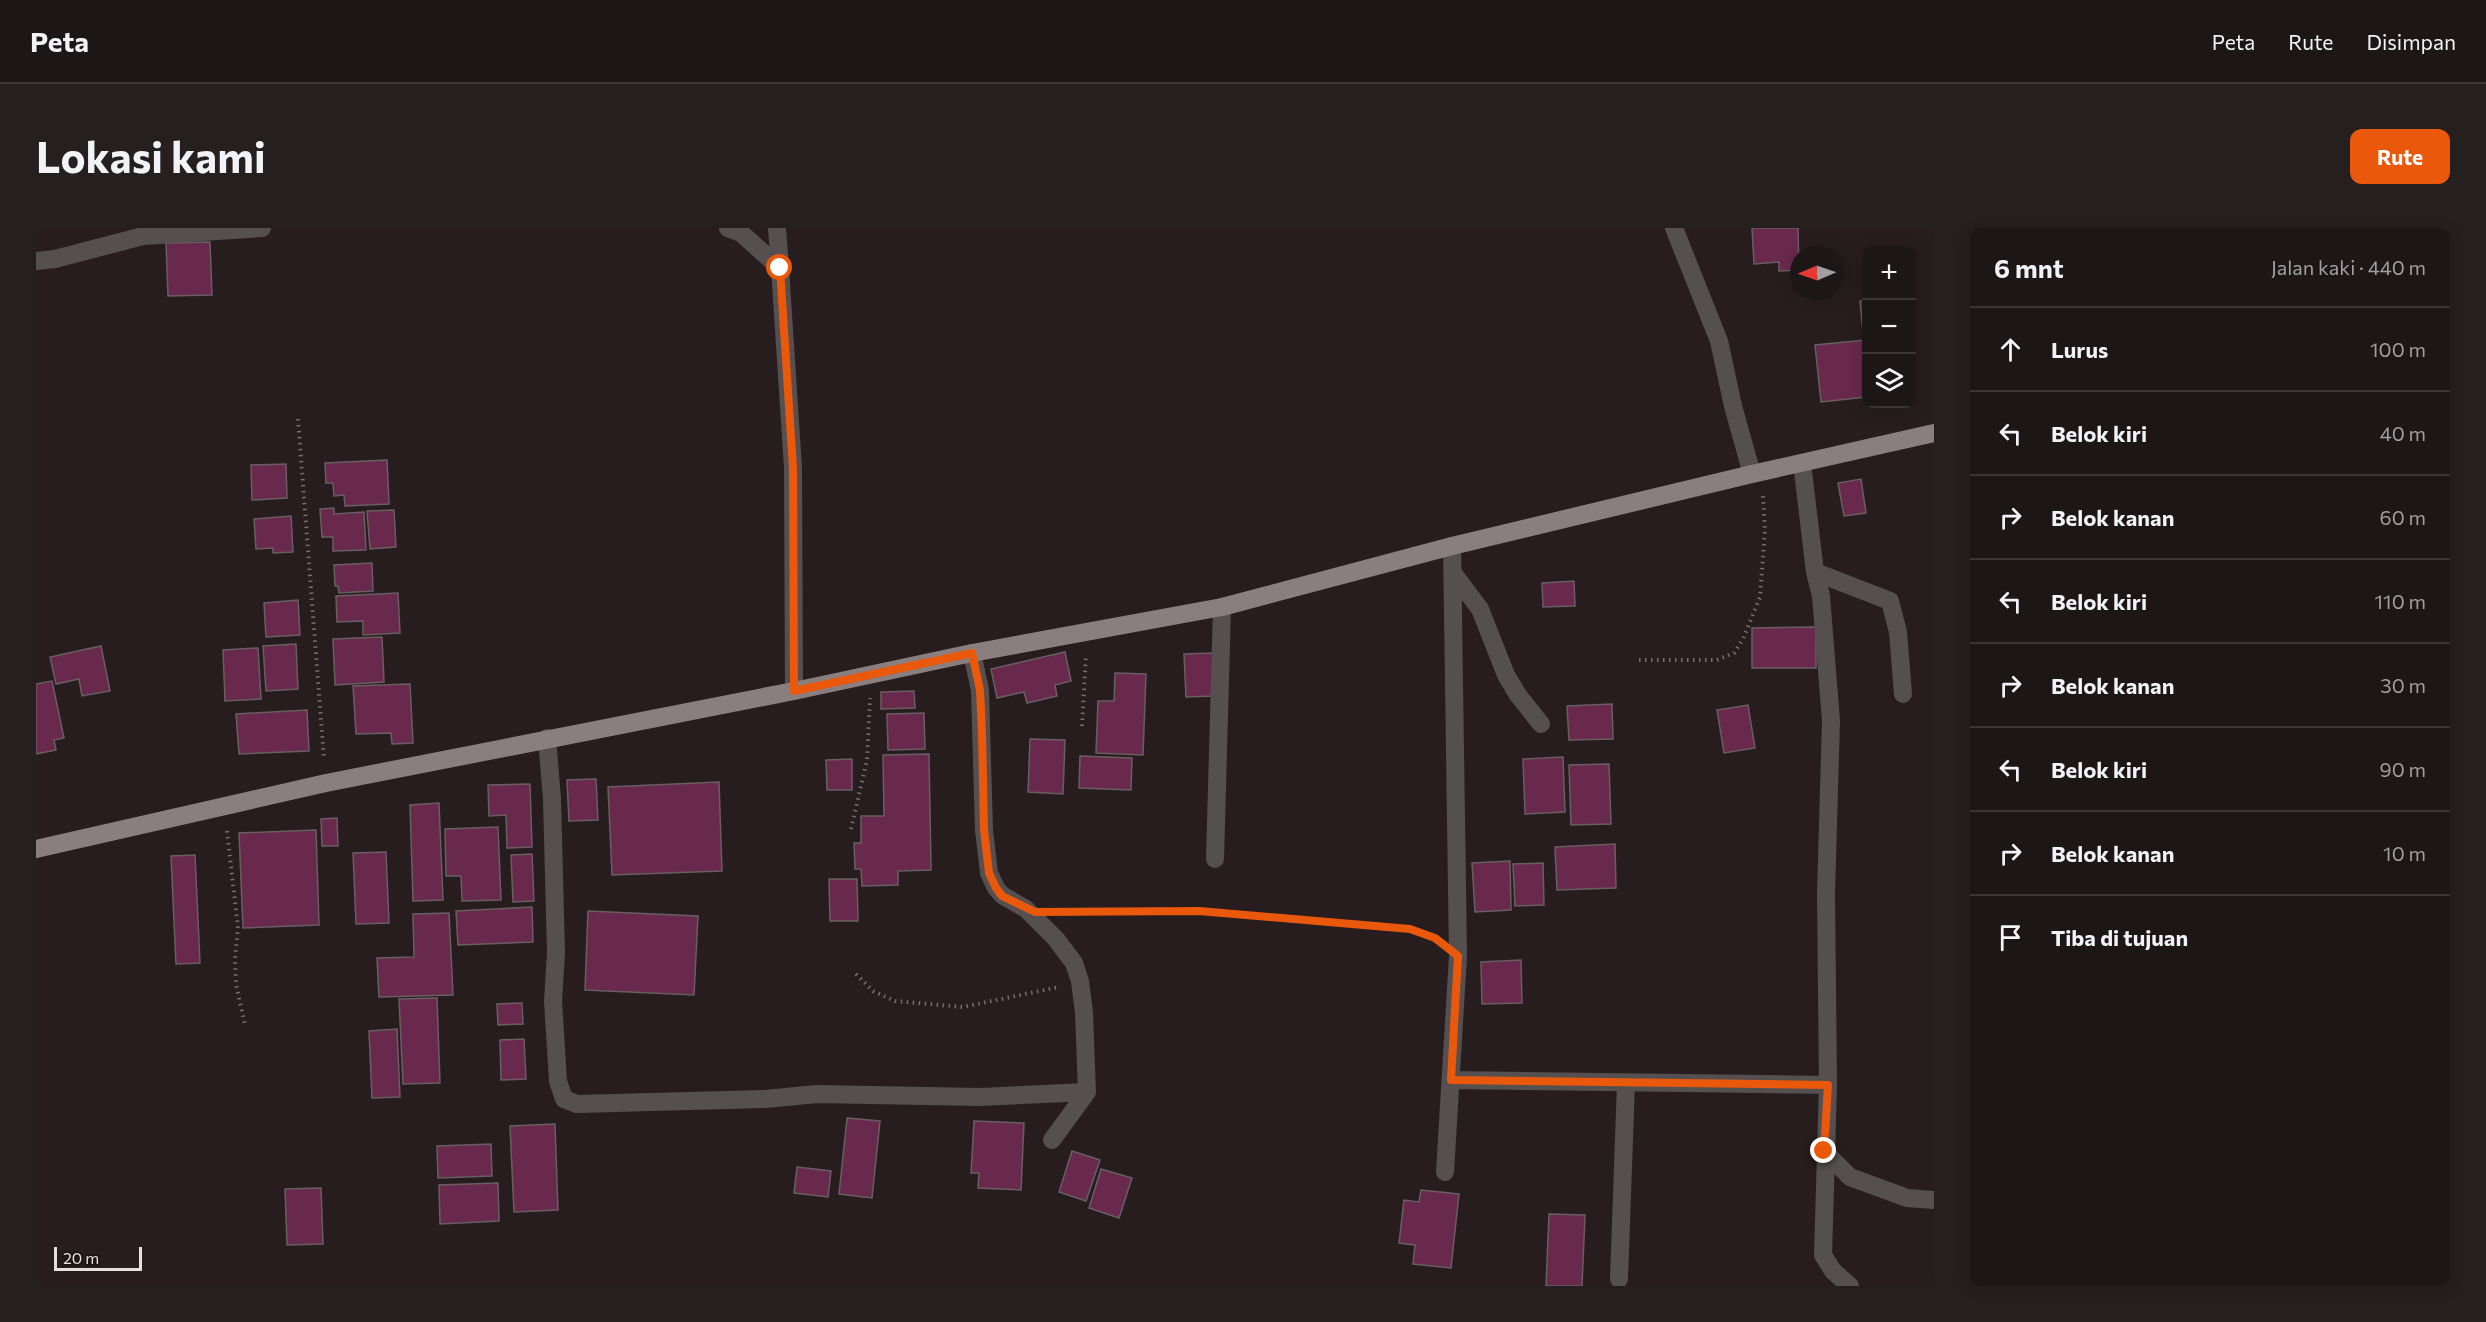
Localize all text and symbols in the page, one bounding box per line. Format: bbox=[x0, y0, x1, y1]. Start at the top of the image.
text: Peta bbox=[30, 24, 89, 58]
text: Peta bbox=[2212, 29, 2255, 54]
text: Rute bbox=[2288, 29, 2333, 54]
text: Disimpan bbox=[2366, 29, 2456, 54]
button: Rute bbox=[2350, 129, 2450, 184]
text: Lokasi kami bbox=[36, 130, 266, 182]
north arrow bbox=[1790, 246, 1844, 300]
map controls bbox=[1862, 246, 1916, 408]
button: + bbox=[1862, 246, 1916, 300]
text: 6 mnt bbox=[1994, 252, 2064, 283]
route start bbox=[766, 254, 792, 280]
text: Jalan kaki · 440 m bbox=[2271, 255, 2426, 279]
button: − bbox=[1862, 300, 1916, 354]
icon: ahead bbox=[1994, 333, 2027, 366]
text: Lurus bbox=[2051, 336, 2108, 363]
text: 100 m bbox=[2370, 337, 2426, 361]
button: layers bbox=[1862, 354, 1916, 408]
icon: left bbox=[1994, 417, 2027, 450]
text: Belok kiri bbox=[2051, 420, 2147, 447]
text: 40 m bbox=[2380, 421, 2426, 445]
icon: right bbox=[1994, 501, 2027, 534]
text: Belok kanan bbox=[2051, 504, 2174, 531]
text: 60 m bbox=[2380, 505, 2426, 529]
icon: left bbox=[1994, 585, 2027, 618]
text: Belok kiri bbox=[2051, 588, 2147, 615]
text: 110 m bbox=[2375, 589, 2426, 613]
icon: right bbox=[1994, 669, 2027, 702]
text: Belok kanan bbox=[2051, 672, 2174, 699]
text: 30 m bbox=[2380, 673, 2426, 697]
icon: left bbox=[1994, 753, 2027, 786]
text: Belok kiri bbox=[2051, 756, 2147, 783]
text: 90 m bbox=[2380, 757, 2426, 781]
icon: right bbox=[1994, 837, 2027, 870]
text: Belok kanan bbox=[2051, 840, 2174, 867]
text: 10 m bbox=[2383, 841, 2426, 865]
icon: arrive bbox=[1994, 921, 2027, 954]
text: Tiba di tujuan bbox=[2051, 924, 2188, 951]
route end bbox=[1810, 1137, 1836, 1163]
scale bar bbox=[54, 1244, 142, 1272]
text: 20 m bbox=[63, 1248, 99, 1267]

